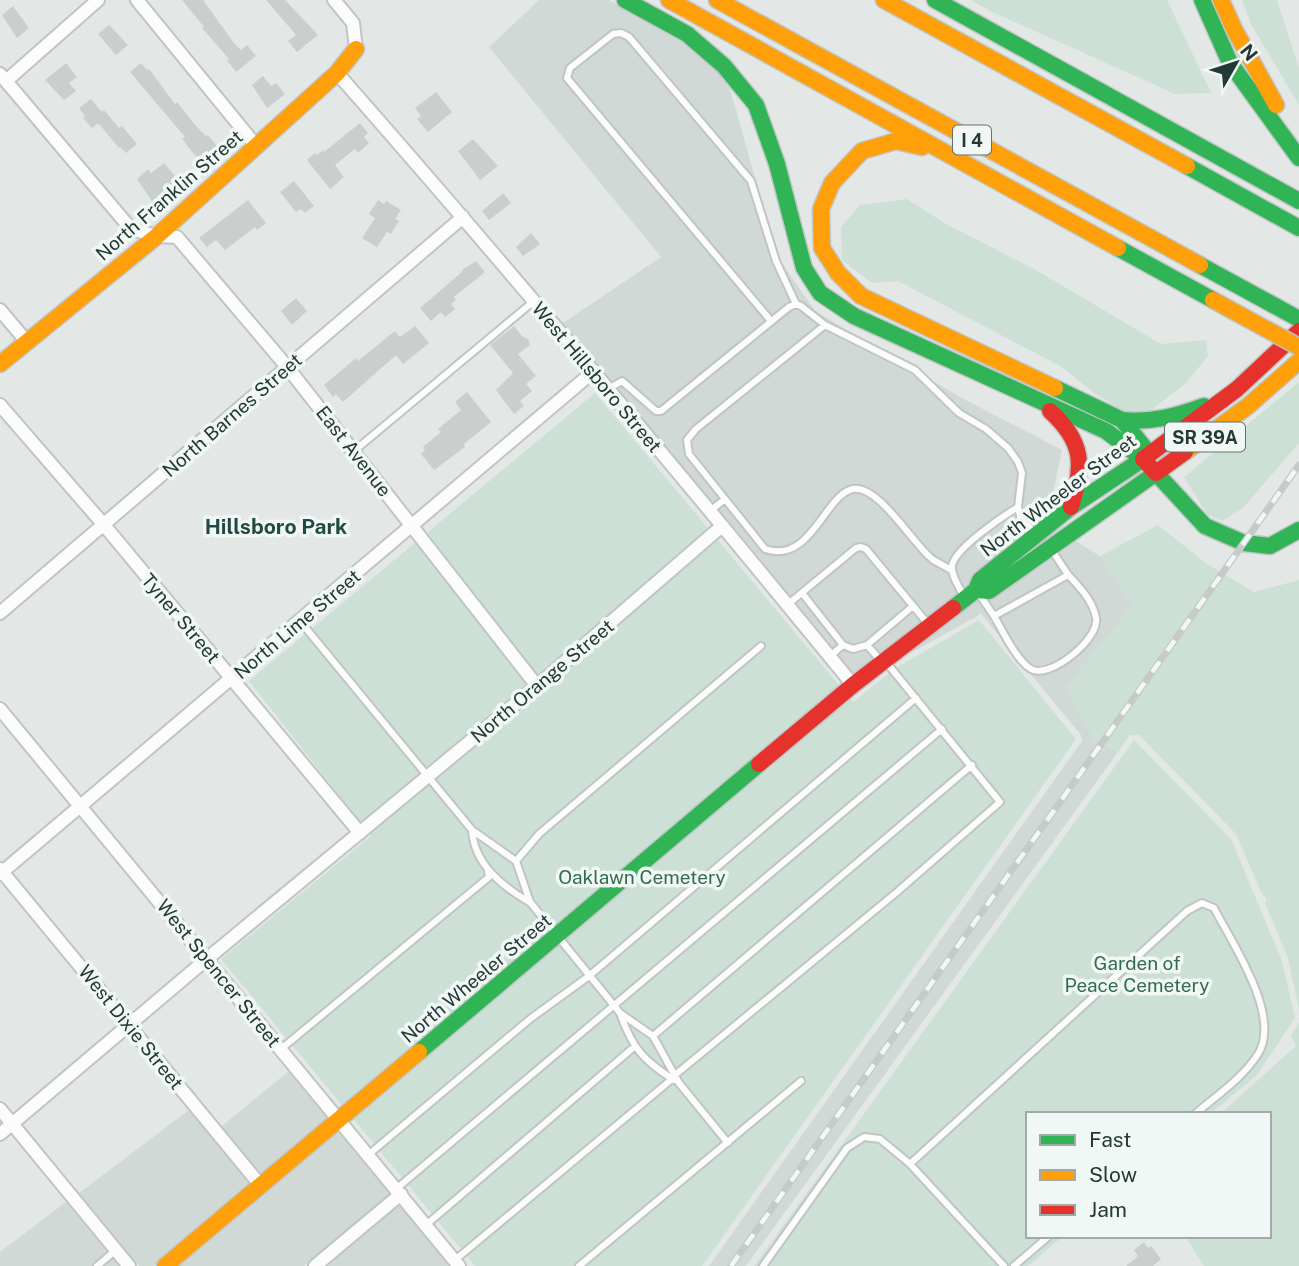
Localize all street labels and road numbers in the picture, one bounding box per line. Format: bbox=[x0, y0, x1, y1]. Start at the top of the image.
street label: North Franklin Street bbox=[91, 125, 247, 265]
road number: I 4 bbox=[953, 125, 991, 154]
street label: West Hillsboro Street bbox=[528, 297, 666, 457]
street label: North Barnes Street bbox=[158, 349, 306, 481]
street label: East Avenue bbox=[312, 401, 396, 501]
road number: SR 39A bbox=[1165, 422, 1245, 452]
street label: North Wheeler Street bbox=[976, 429, 1140, 561]
street label: North Lime Street bbox=[229, 565, 365, 683]
street label: Tyner Street bbox=[137, 569, 225, 667]
street label: North Orange Street bbox=[466, 615, 618, 747]
street label: West Spencer Street bbox=[153, 895, 285, 1051]
street label: North Wheeler Street bbox=[397, 909, 555, 1047]
street label: West Dixie Street bbox=[74, 960, 188, 1094]

